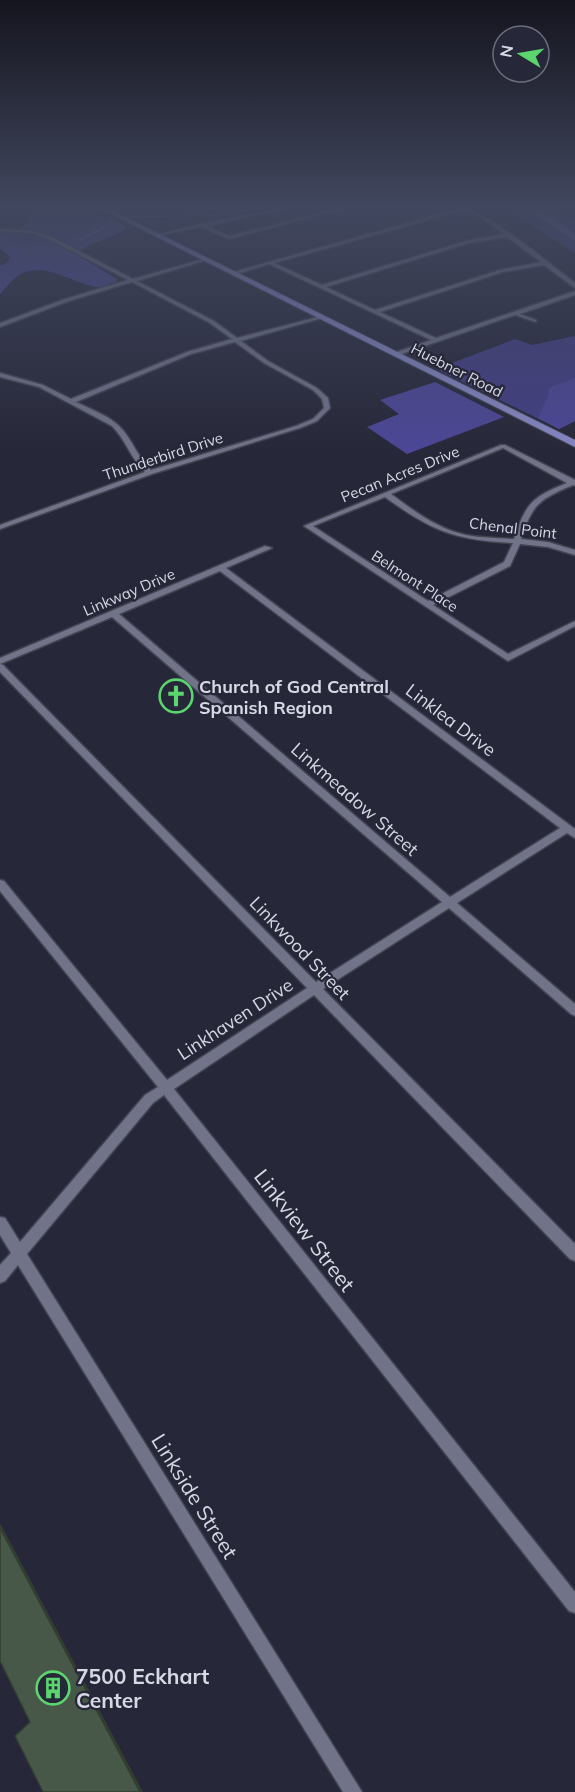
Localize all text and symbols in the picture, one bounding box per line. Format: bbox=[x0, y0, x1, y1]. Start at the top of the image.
north arrow bbox=[491, 24, 551, 84]
text: N bbox=[495, 43, 517, 59]
street label: Huebner Road bbox=[408, 339, 506, 401]
street label: Thunderbird Drive bbox=[101, 428, 225, 484]
street label: Pecan Acres Drive bbox=[338, 442, 462, 506]
street label: Chenal Point bbox=[468, 513, 558, 543]
street label: Belmont Place bbox=[368, 546, 462, 616]
street label: Linkway Drive bbox=[80, 564, 178, 620]
place label: Church of God Central Spanish Region bbox=[199, 675, 389, 719]
church icon: Church of God Central Spanish Region bbox=[158, 678, 194, 714]
street label: Linklea Drive bbox=[401, 679, 501, 761]
street label: Linkmeadow Street bbox=[287, 737, 423, 861]
street label: Linkwood Street bbox=[245, 891, 355, 1005]
street label: Linkhaven Drive bbox=[173, 973, 297, 1065]
street label: Linkview Street bbox=[249, 1163, 361, 1297]
street label: Linkside Street bbox=[146, 1429, 244, 1563]
place label: 7500 Eckhart Center bbox=[76, 1663, 209, 1713]
building icon: 7500 Eckhart Center bbox=[35, 1670, 71, 1706]

